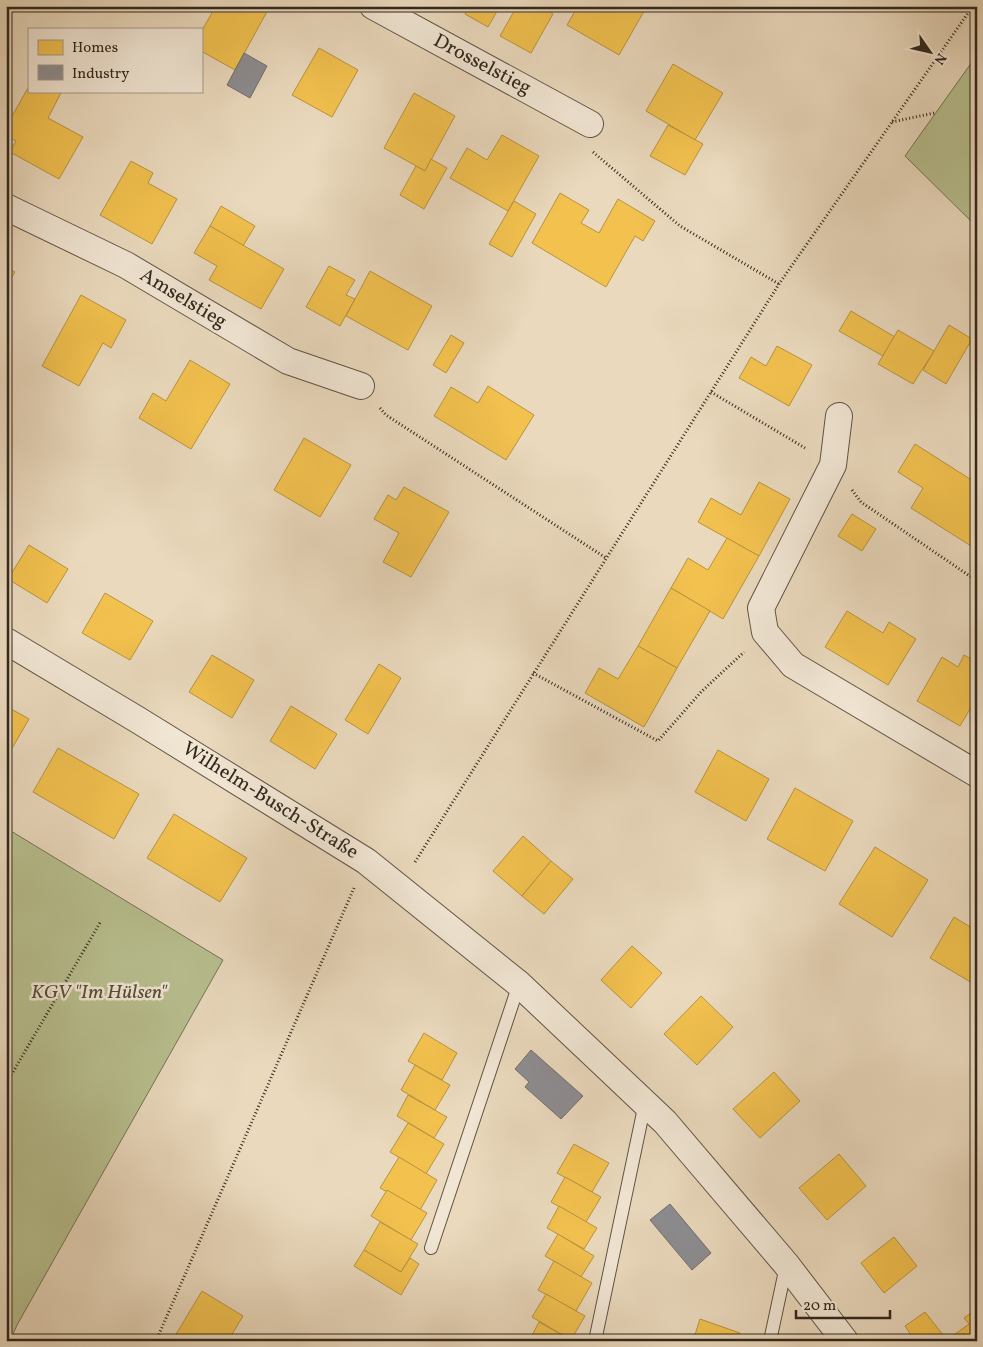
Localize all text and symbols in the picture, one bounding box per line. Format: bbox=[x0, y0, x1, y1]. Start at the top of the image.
street label: Drosselstieg bbox=[428, 27, 536, 103]
legend bbox=[28, 28, 202, 92]
north arrow bbox=[906, 28, 956, 78]
text: Homes bbox=[72, 38, 118, 59]
text: N bbox=[929, 49, 950, 68]
text: Industry bbox=[72, 64, 129, 85]
street label: Amselstieg bbox=[134, 262, 232, 336]
street label: Wilhelm-Busch-Straße bbox=[176, 735, 364, 867]
park label: KGV "Im Hülsen" bbox=[31, 979, 168, 1007]
scale bar bbox=[796, 1287, 889, 1319]
text: 20 m bbox=[803, 1296, 836, 1317]

